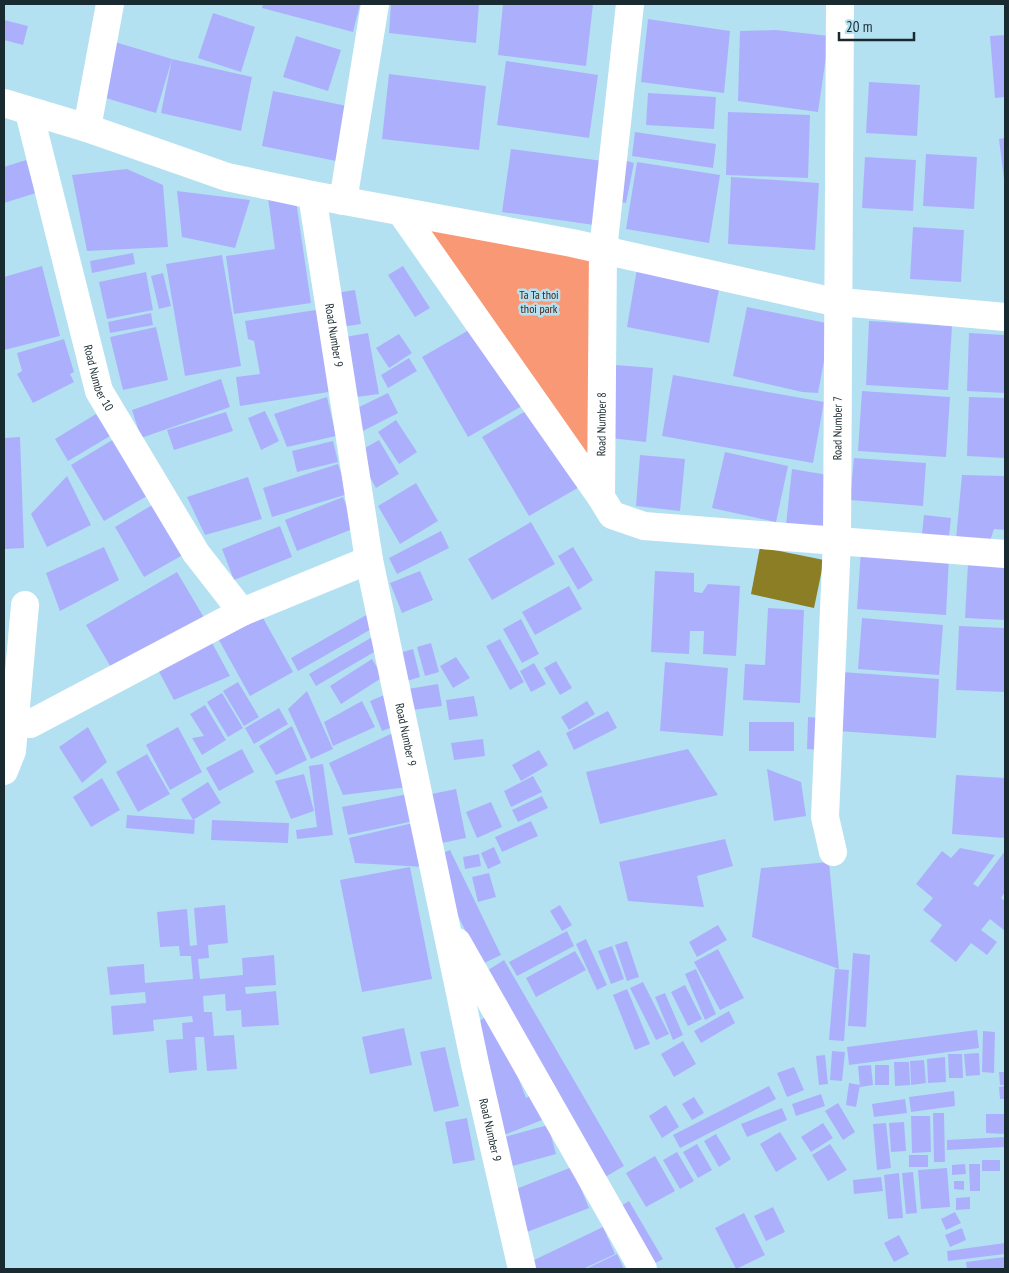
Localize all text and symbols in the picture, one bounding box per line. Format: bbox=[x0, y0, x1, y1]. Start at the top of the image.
scale bar bbox=[839, 10, 914, 42]
text: 20 m bbox=[846, 17, 872, 36]
park label: Ta Ta thoi thoi park bbox=[519, 287, 559, 316]
street label: Road Number 9 bbox=[322, 302, 347, 368]
street label: Road Number 10 bbox=[81, 343, 117, 414]
street label: Road Number 8 bbox=[593, 392, 609, 456]
street label: Road Number 7 bbox=[829, 396, 845, 460]
street label: Road Number 9 bbox=[392, 702, 420, 768]
street label: Road Number 9 bbox=[476, 1097, 505, 1163]

